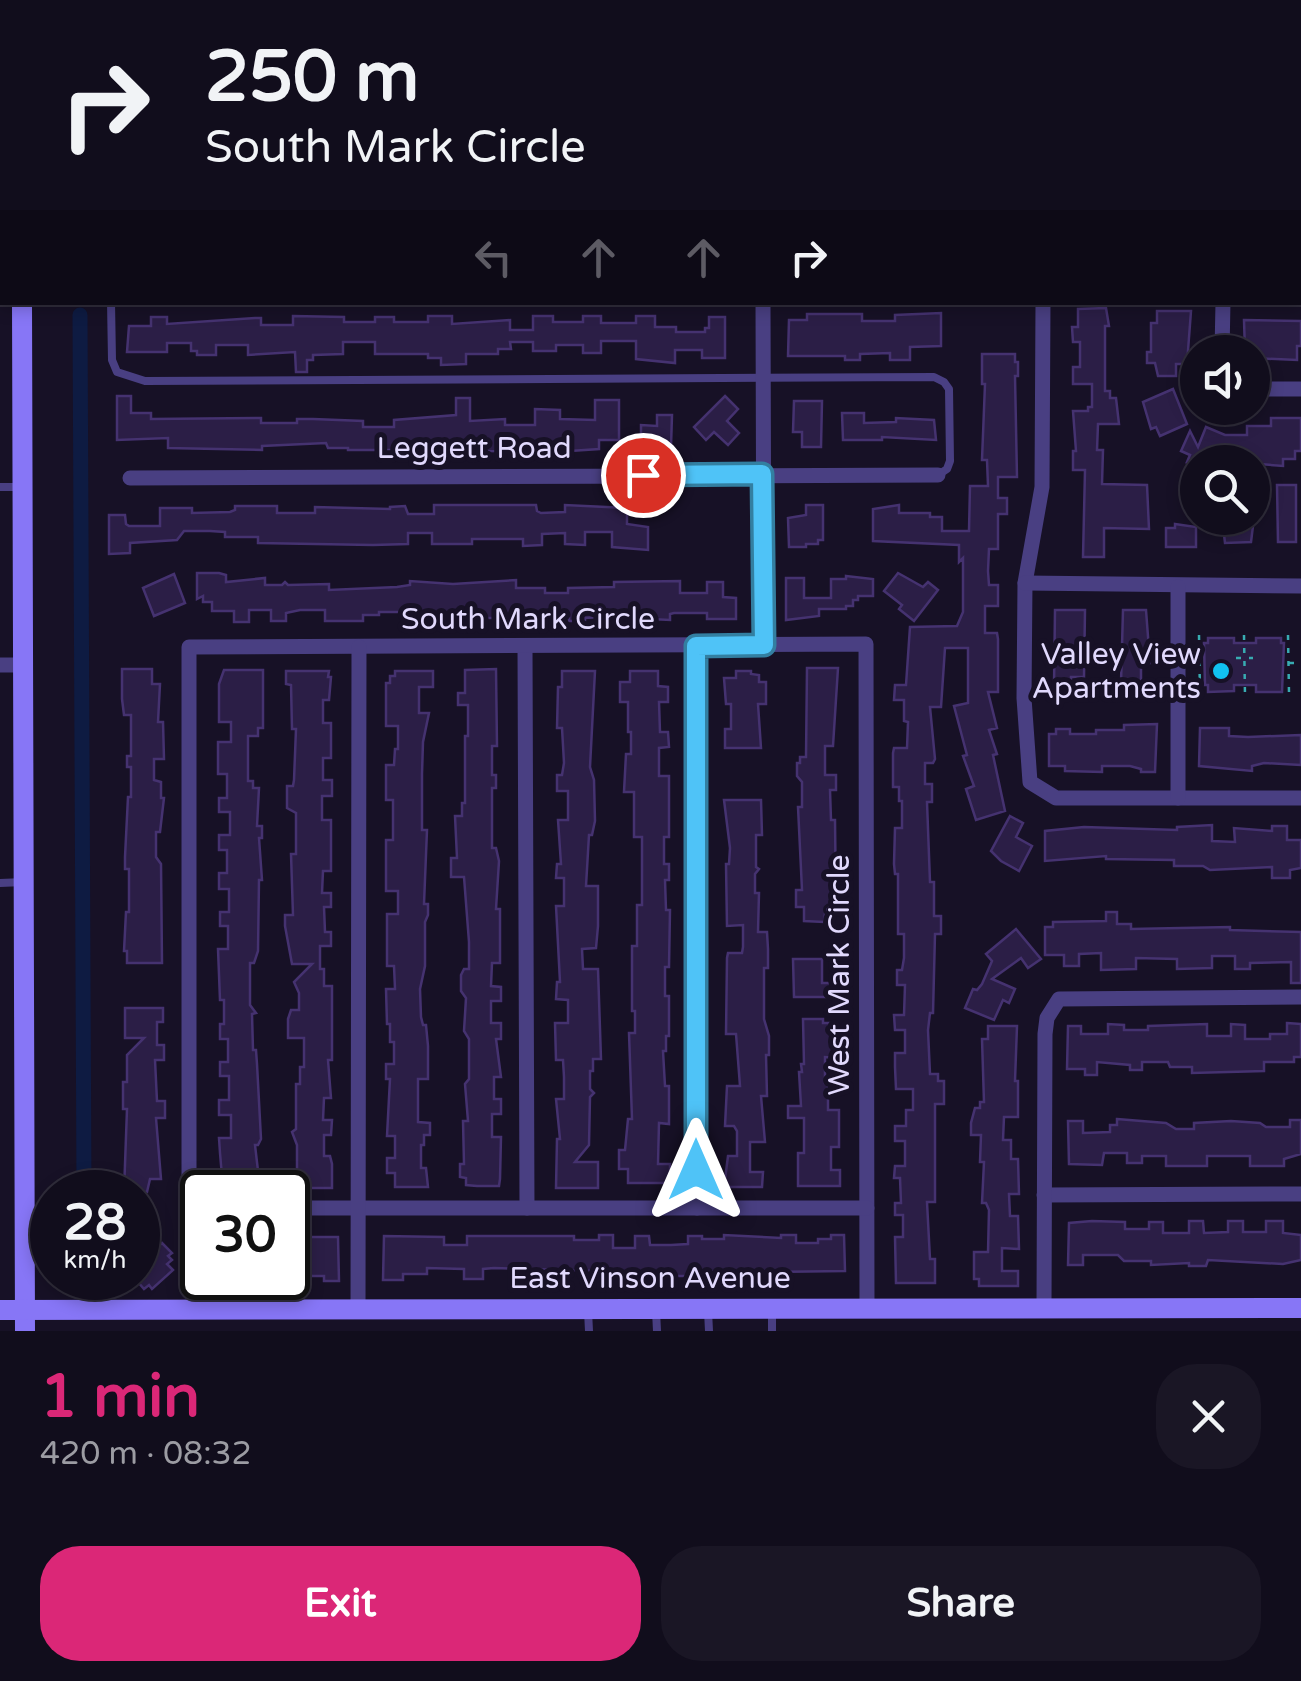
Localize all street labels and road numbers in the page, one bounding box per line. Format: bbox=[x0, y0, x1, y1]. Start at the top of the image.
street label: Leggett Road bbox=[376, 430, 572, 467]
street label: South Mark Circle bbox=[401, 601, 655, 638]
street label: West Mark Circle bbox=[821, 855, 858, 1095]
street label: East Vinson Avenue bbox=[509, 1260, 791, 1297]

